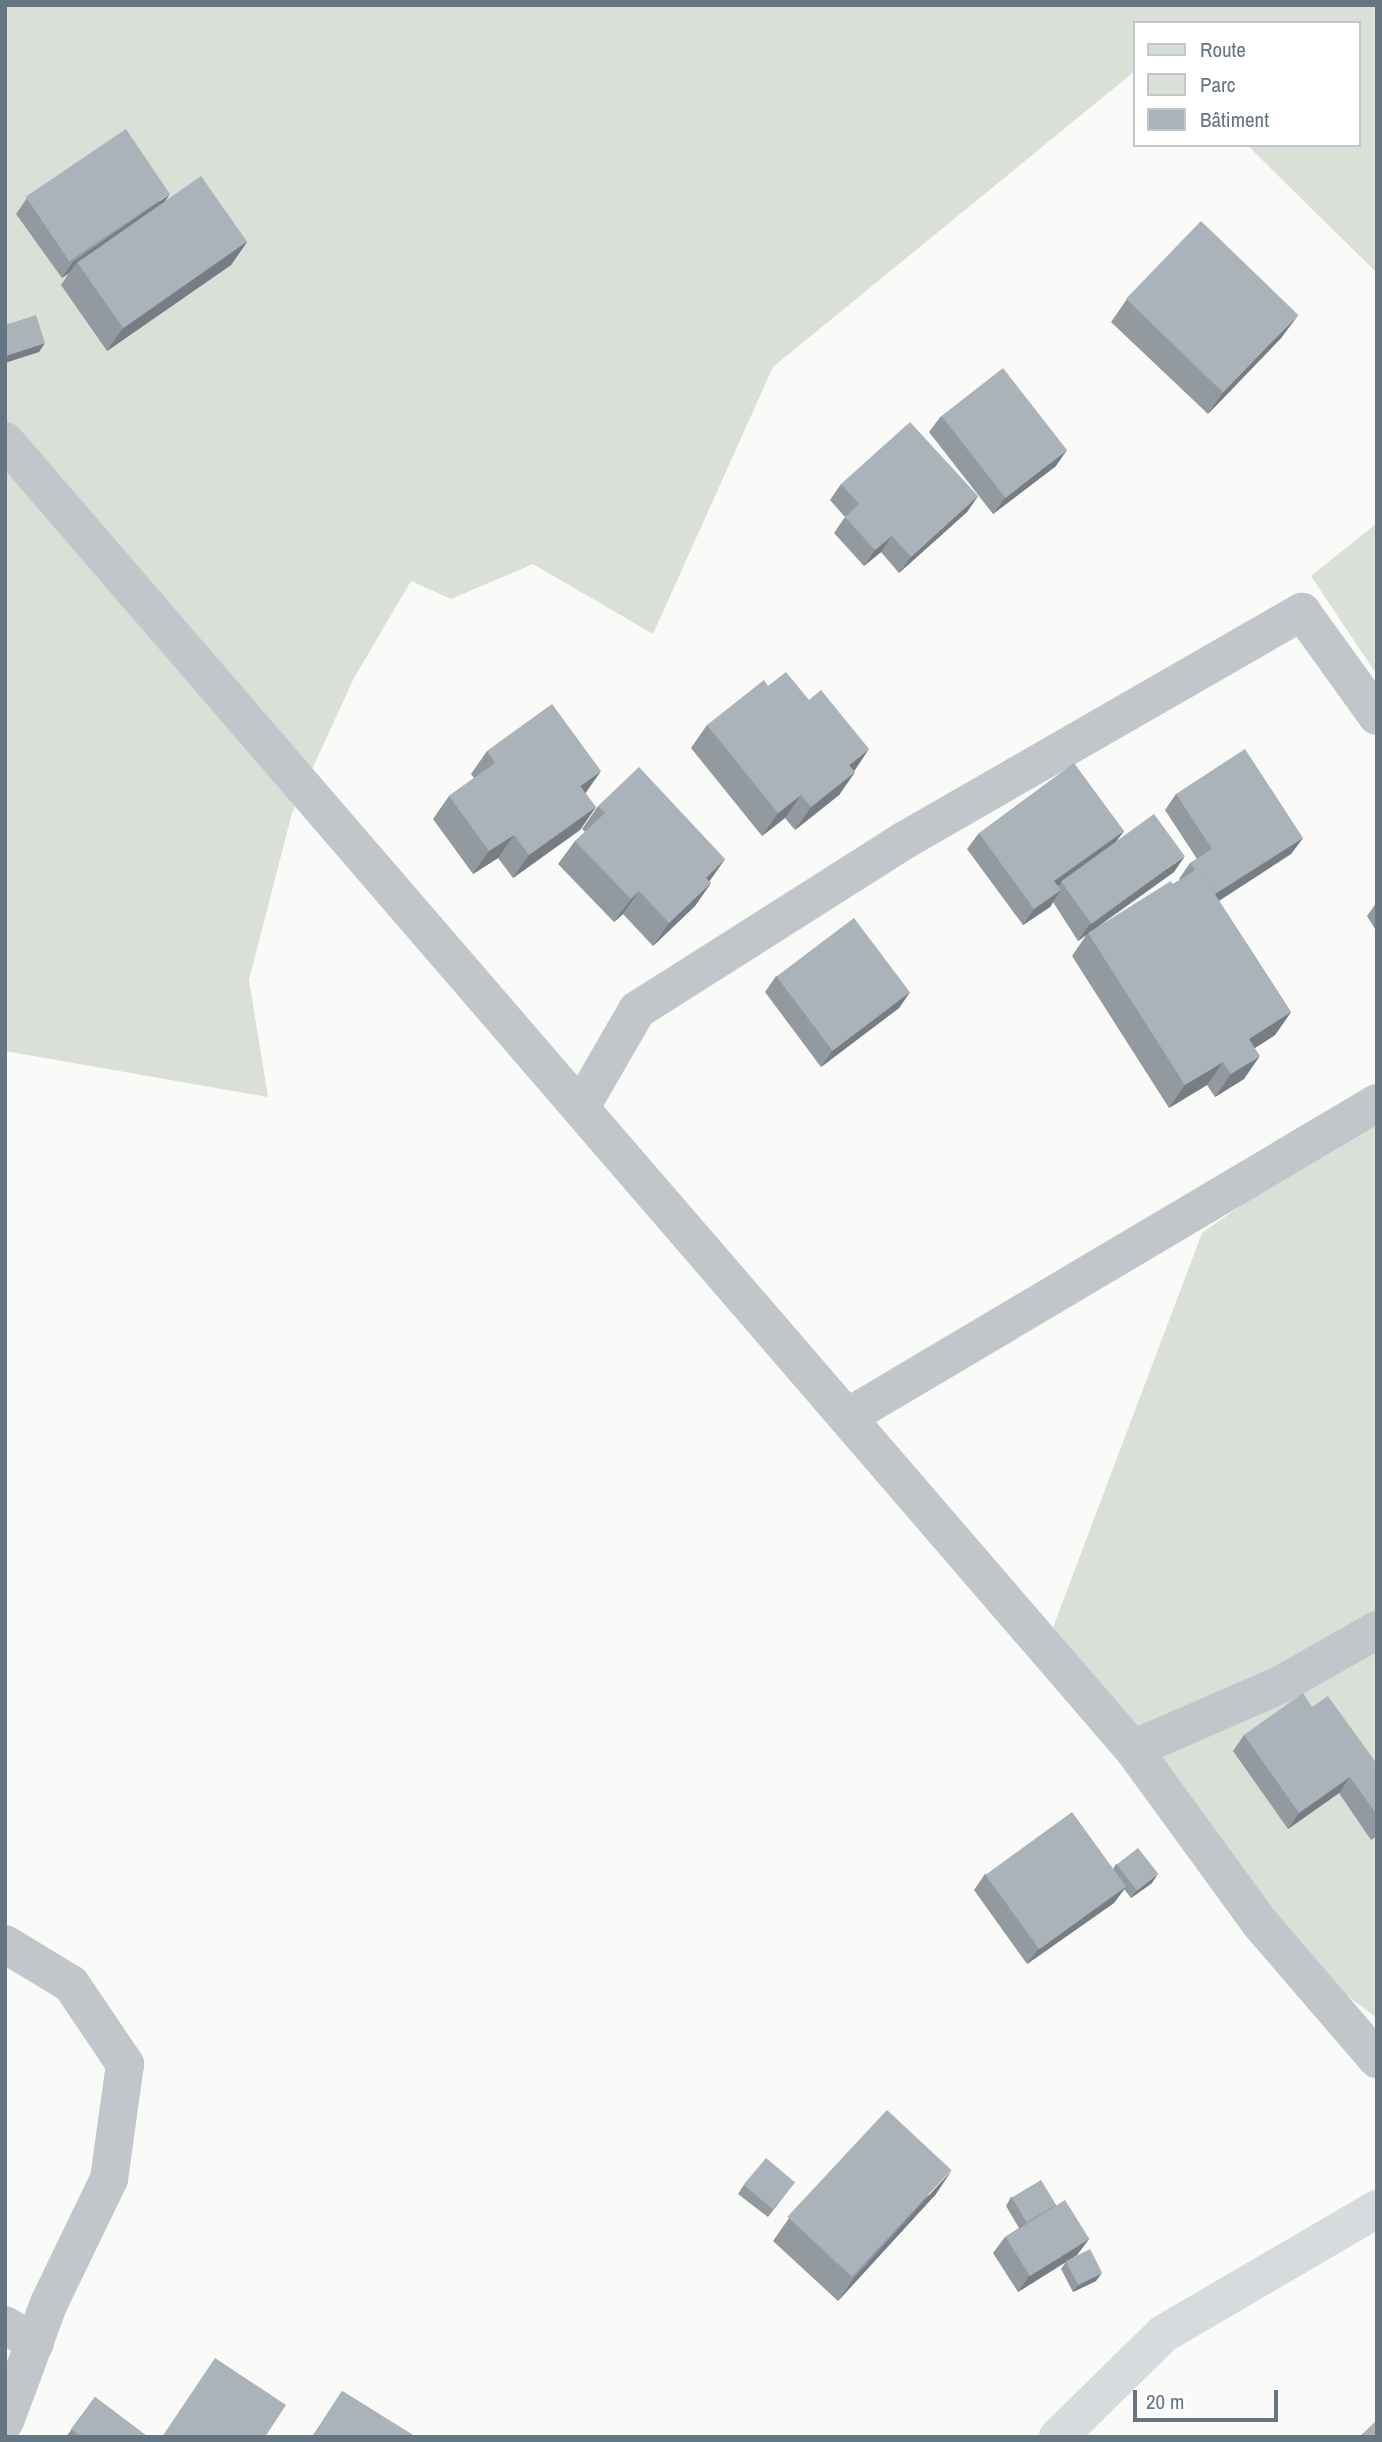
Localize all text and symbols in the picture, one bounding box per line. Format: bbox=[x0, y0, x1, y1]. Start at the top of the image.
legend bbox=[1134, 21, 1361, 147]
text: Route bbox=[1200, 35, 1246, 64]
text: Parc bbox=[1200, 70, 1235, 99]
text: Bâtiment bbox=[1200, 105, 1269, 134]
scale bar bbox=[1137, 2376, 1282, 2420]
text: 20 m bbox=[1146, 2387, 1184, 2416]

